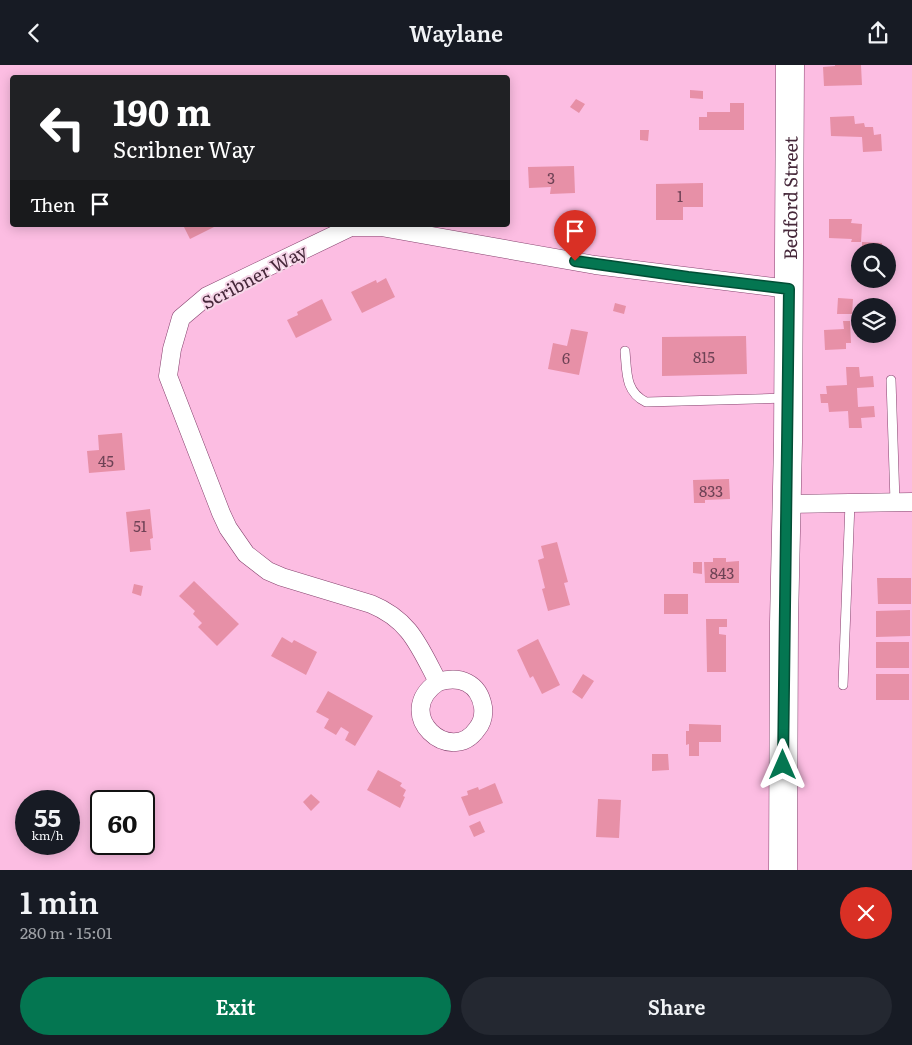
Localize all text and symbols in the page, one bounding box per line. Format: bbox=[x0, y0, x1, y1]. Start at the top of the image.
text: Waylane bbox=[409, 16, 503, 49]
icon: back bbox=[20, 19, 48, 47]
icon: share bbox=[864, 19, 892, 47]
text: 190 m bbox=[113, 85, 211, 137]
icon: left bbox=[30, 95, 95, 160]
text: Scribner Way bbox=[113, 132, 255, 165]
street label: Bedford Street bbox=[775, 135, 803, 260]
house number: 3 bbox=[547, 166, 555, 189]
house number: 1 bbox=[677, 184, 683, 207]
text: Then bbox=[30, 190, 76, 218]
icon: arrive bbox=[86, 190, 114, 218]
pin bbox=[554, 210, 596, 261]
icon: arrive bbox=[561, 217, 589, 245]
street label: Scribner Way bbox=[196, 237, 312, 315]
map controls bbox=[851, 243, 896, 343]
button: search bbox=[851, 243, 896, 288]
button: layers bbox=[851, 298, 896, 343]
house number: 815 bbox=[693, 345, 715, 368]
house number: 6 bbox=[562, 346, 570, 369]
house number: 45 bbox=[98, 449, 114, 472]
house number: 833 bbox=[699, 479, 723, 502]
house number: 51 bbox=[133, 514, 147, 537]
house number: 843 bbox=[710, 561, 734, 584]
position arrow bbox=[756, 738, 808, 790]
speed limit sign: 60 bbox=[90, 790, 155, 855]
text: 55 bbox=[34, 798, 61, 835]
text: km/h bbox=[32, 826, 63, 844]
text: 1 min bbox=[20, 879, 99, 923]
button: close bbox=[840, 887, 892, 939]
text: 280 m · 15:01 bbox=[20, 920, 112, 944]
button: Exit bbox=[20, 977, 451, 1035]
button: Share bbox=[461, 977, 892, 1035]

